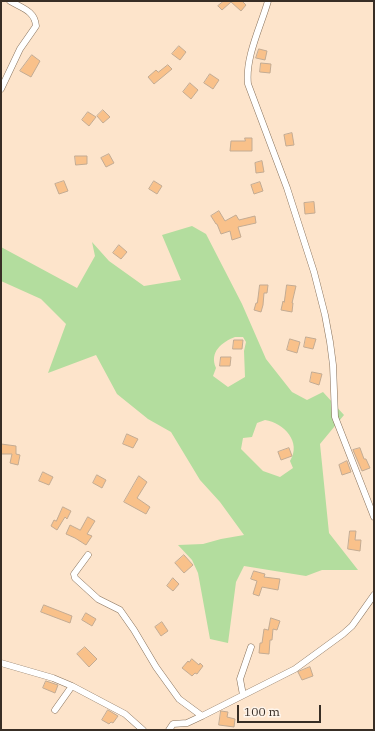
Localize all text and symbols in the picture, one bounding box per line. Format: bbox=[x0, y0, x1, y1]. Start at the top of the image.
scale bar bbox=[239, 697, 323, 723]
text: 100 m bbox=[244, 704, 280, 719]

